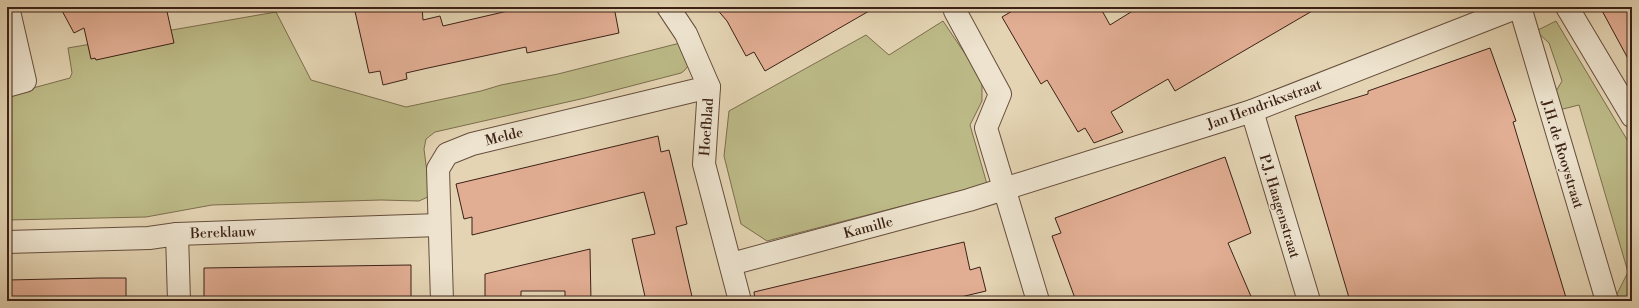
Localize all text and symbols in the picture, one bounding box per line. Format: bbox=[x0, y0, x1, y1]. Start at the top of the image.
street label: Jan Hendrikxstraat bbox=[1204, 76, 1324, 134]
street label: Hoefblad bbox=[696, 97, 718, 157]
street label: J.H. de Rooystraat bbox=[1537, 97, 1587, 211]
street label: Melde bbox=[483, 124, 525, 150]
street label: P.J. Haagenstraat bbox=[1255, 152, 1303, 260]
street label: Kamille bbox=[842, 213, 895, 243]
street label: Bereklauw bbox=[189, 223, 257, 243]

